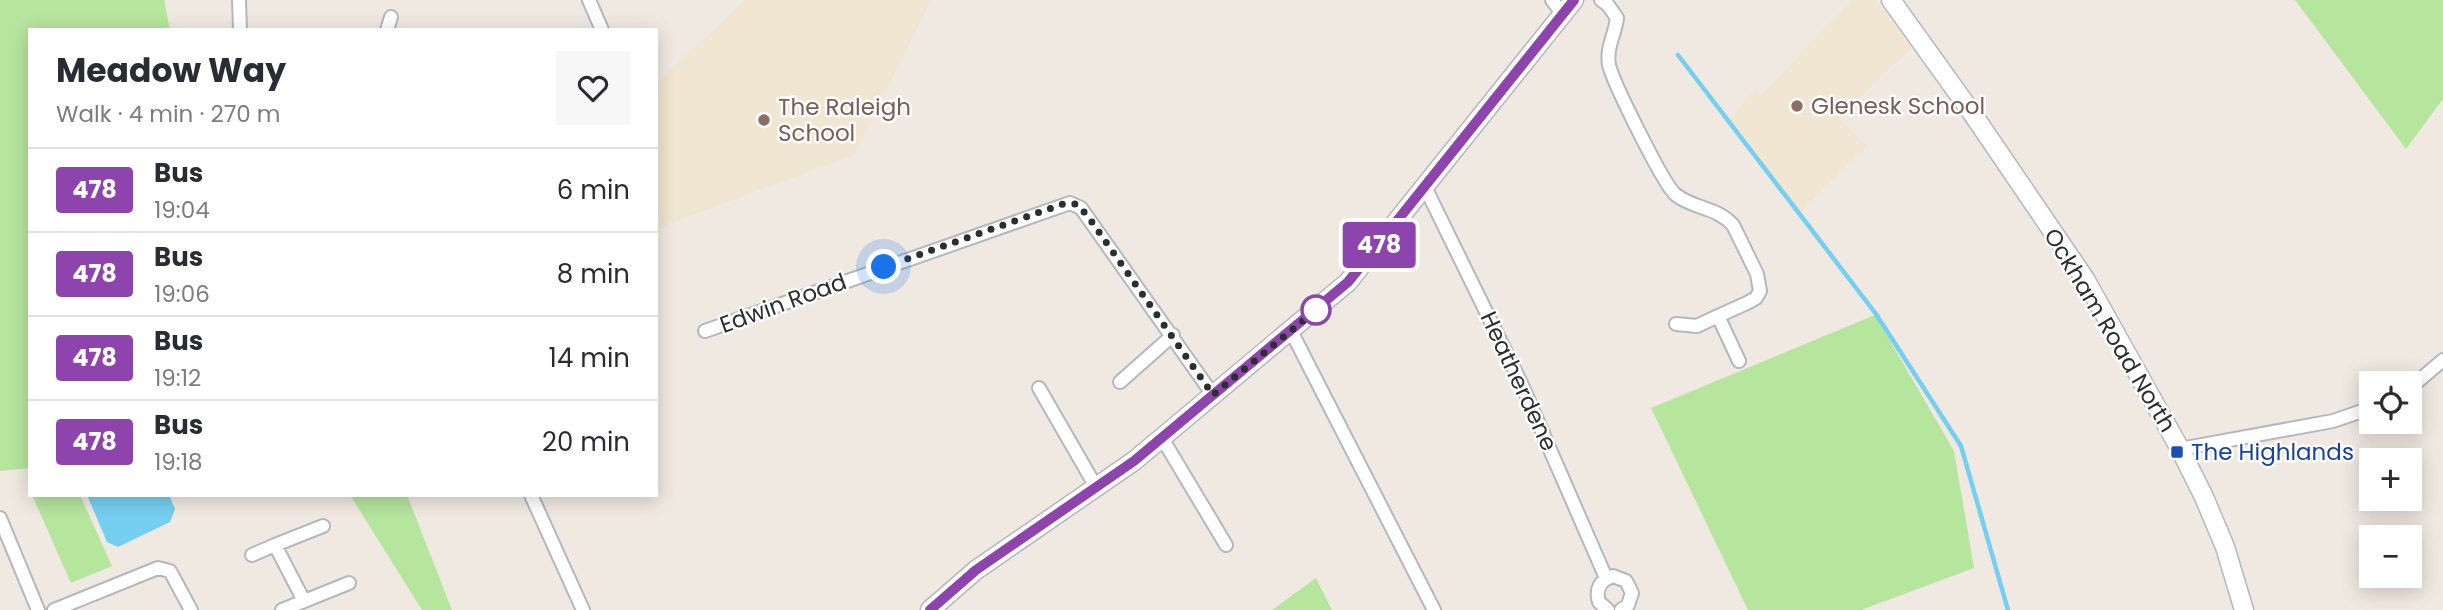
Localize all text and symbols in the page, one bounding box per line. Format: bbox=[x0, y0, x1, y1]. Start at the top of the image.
text: Meadow Way bbox=[56, 47, 286, 94]
button: heart bbox=[556, 51, 630, 125]
place label: Glenesk School bbox=[1811, 90, 1985, 122]
place label: The Raleigh School bbox=[778, 91, 911, 149]
text: Walk · 4 min · 270 m bbox=[56, 98, 281, 130]
marker: Glenesk School bbox=[1789, 98, 1805, 114]
marker: The Raleigh School bbox=[756, 112, 772, 128]
text: Bus bbox=[154, 155, 203, 191]
text: 6 min bbox=[557, 172, 630, 208]
text: 478 bbox=[72, 173, 117, 206]
text: 19:04 bbox=[154, 194, 210, 226]
line badge: 478 bbox=[1339, 222, 1419, 268]
street label: Ockham Road North bbox=[2036, 222, 2184, 438]
text: 478 bbox=[1357, 228, 1401, 261]
text: Bus bbox=[154, 239, 203, 275]
your location bbox=[866, 249, 901, 284]
text: 8 min bbox=[557, 256, 630, 292]
text: 478 bbox=[72, 257, 117, 290]
street label: Edwin Road bbox=[715, 265, 851, 341]
text: 19:06 bbox=[154, 278, 210, 310]
unlabelled marker bbox=[1301, 295, 1331, 325]
street label: Heatherdene bbox=[1473, 306, 1565, 456]
text: Bus bbox=[154, 323, 203, 359]
text: 14 min bbox=[549, 340, 630, 376]
text: 478 bbox=[72, 341, 117, 374]
text: 19:12 bbox=[154, 362, 201, 394]
map controls bbox=[2359, 371, 2422, 588]
button: locate bbox=[2359, 371, 2422, 434]
text: Bus bbox=[154, 407, 203, 443]
text: 20 min bbox=[542, 424, 630, 460]
text: 478 bbox=[72, 425, 117, 458]
place label: The Highlands bbox=[2191, 436, 2354, 468]
marker: The Highlands bbox=[2169, 444, 2185, 460]
text: 19:18 bbox=[154, 446, 203, 478]
button: + bbox=[2359, 448, 2422, 511]
button: − bbox=[2359, 525, 2422, 588]

